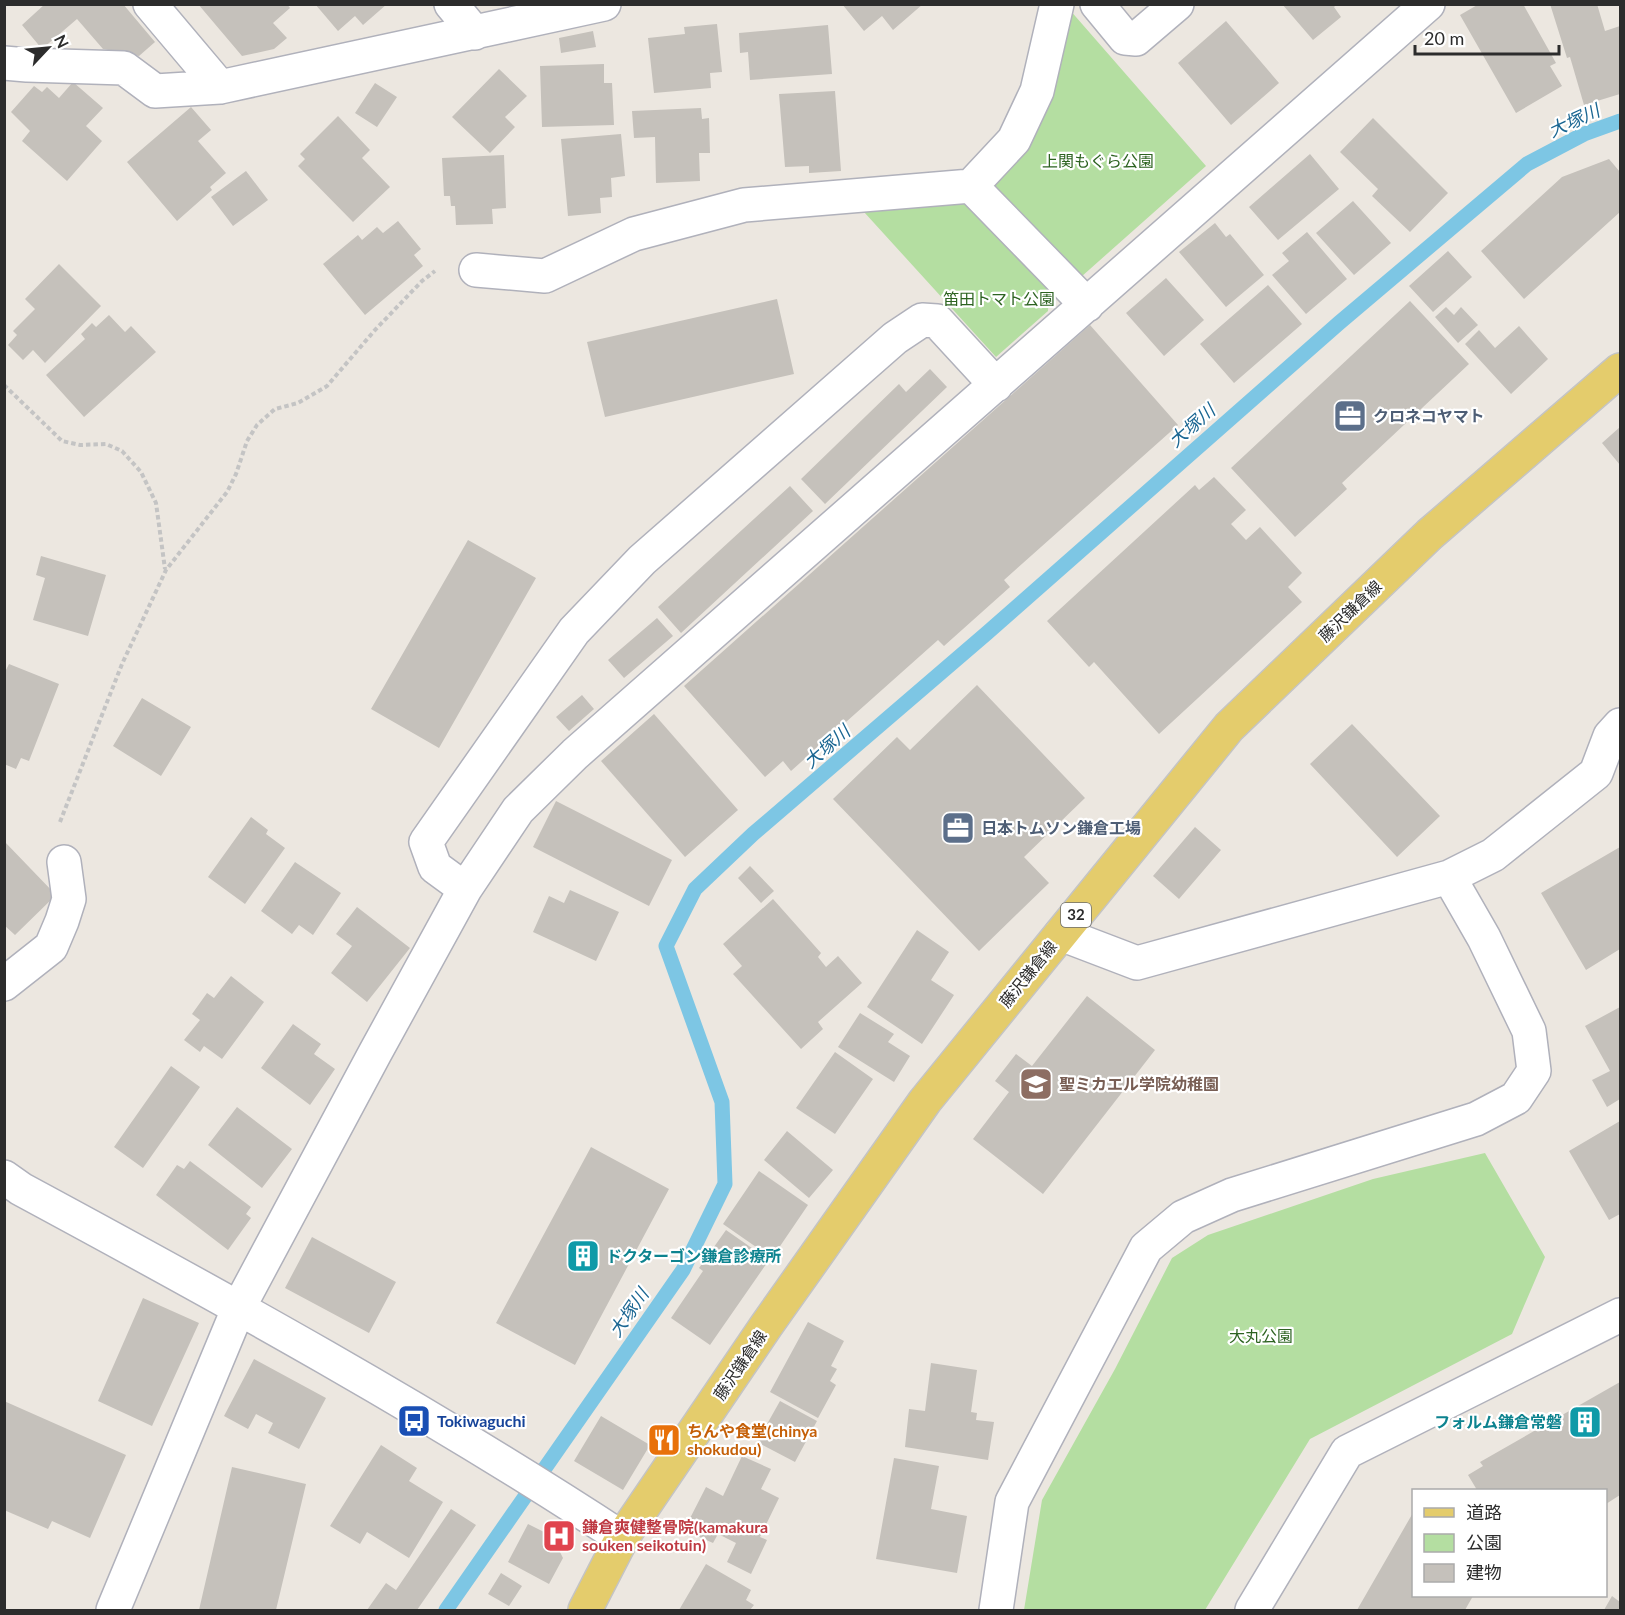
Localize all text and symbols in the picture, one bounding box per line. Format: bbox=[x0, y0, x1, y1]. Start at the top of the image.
north arrow bbox=[18, 18, 78, 78]
scale bar bbox=[1415, 18, 1559, 56]
text: 20 m bbox=[1424, 27, 1464, 49]
text: N bbox=[51, 32, 73, 51]
water label: 大塚川 bbox=[1544, 98, 1605, 141]
park label: 上関もぐら公園 bbox=[1042, 151, 1154, 170]
park label: 笛田トマト公園 bbox=[943, 289, 1055, 308]
water label: 大塚川 bbox=[1164, 398, 1220, 451]
office icon: クロネコヤマト bbox=[1332, 398, 1368, 434]
place label: クロネコヤマト bbox=[1373, 406, 1485, 425]
street label: 藤沢鎌倉線 bbox=[1314, 576, 1385, 645]
water label: 大塚川 bbox=[799, 719, 855, 772]
office icon: 日本トムソン鎌倉工場 bbox=[940, 810, 976, 846]
place label: 日本トムソン鎌倉工場 bbox=[981, 818, 1141, 837]
road number: 32 bbox=[1061, 903, 1091, 927]
street label: 藤沢鎌倉線 bbox=[995, 937, 1060, 1011]
school or university icon: 聖ミカエル学院幼稚園 bbox=[1018, 1066, 1054, 1102]
place label: 聖ミカエル学院幼稚園 bbox=[1059, 1074, 1219, 1093]
building icon: ドクターゴン鎌倉診療所 bbox=[565, 1238, 601, 1274]
place label: ドクターゴン鎌倉診療所 bbox=[606, 1246, 781, 1265]
water label: 大塚川 bbox=[604, 1282, 654, 1341]
street label: 藤沢鎌倉線 bbox=[709, 1326, 770, 1403]
park label: 大丸公園 bbox=[1229, 1326, 1293, 1345]
bus stop icon: Tokiwaguchi bbox=[396, 1403, 432, 1439]
building icon: フォルム鎌倉常磐 bbox=[1567, 1404, 1603, 1440]
place label: Tokiwaguchi bbox=[437, 1411, 526, 1430]
place label: フォルム鎌倉常磐 bbox=[1434, 1412, 1562, 1431]
place label: ちんや食堂(chinya shokudou) bbox=[687, 1421, 817, 1458]
restaurant icon: ちんや食堂(chinya shokudou) bbox=[646, 1422, 682, 1458]
legend bbox=[1412, 1489, 1607, 1597]
text: 道路 bbox=[1466, 1501, 1502, 1523]
place label: 鎌倉爽健整骨院(kamakura souken seikotuin) bbox=[582, 1517, 768, 1554]
hospital icon: 鎌倉爽健整骨院(kamakura souken seikotuin) bbox=[541, 1518, 577, 1554]
text: 公園 bbox=[1466, 1531, 1502, 1553]
text: 建物 bbox=[1466, 1561, 1502, 1583]

